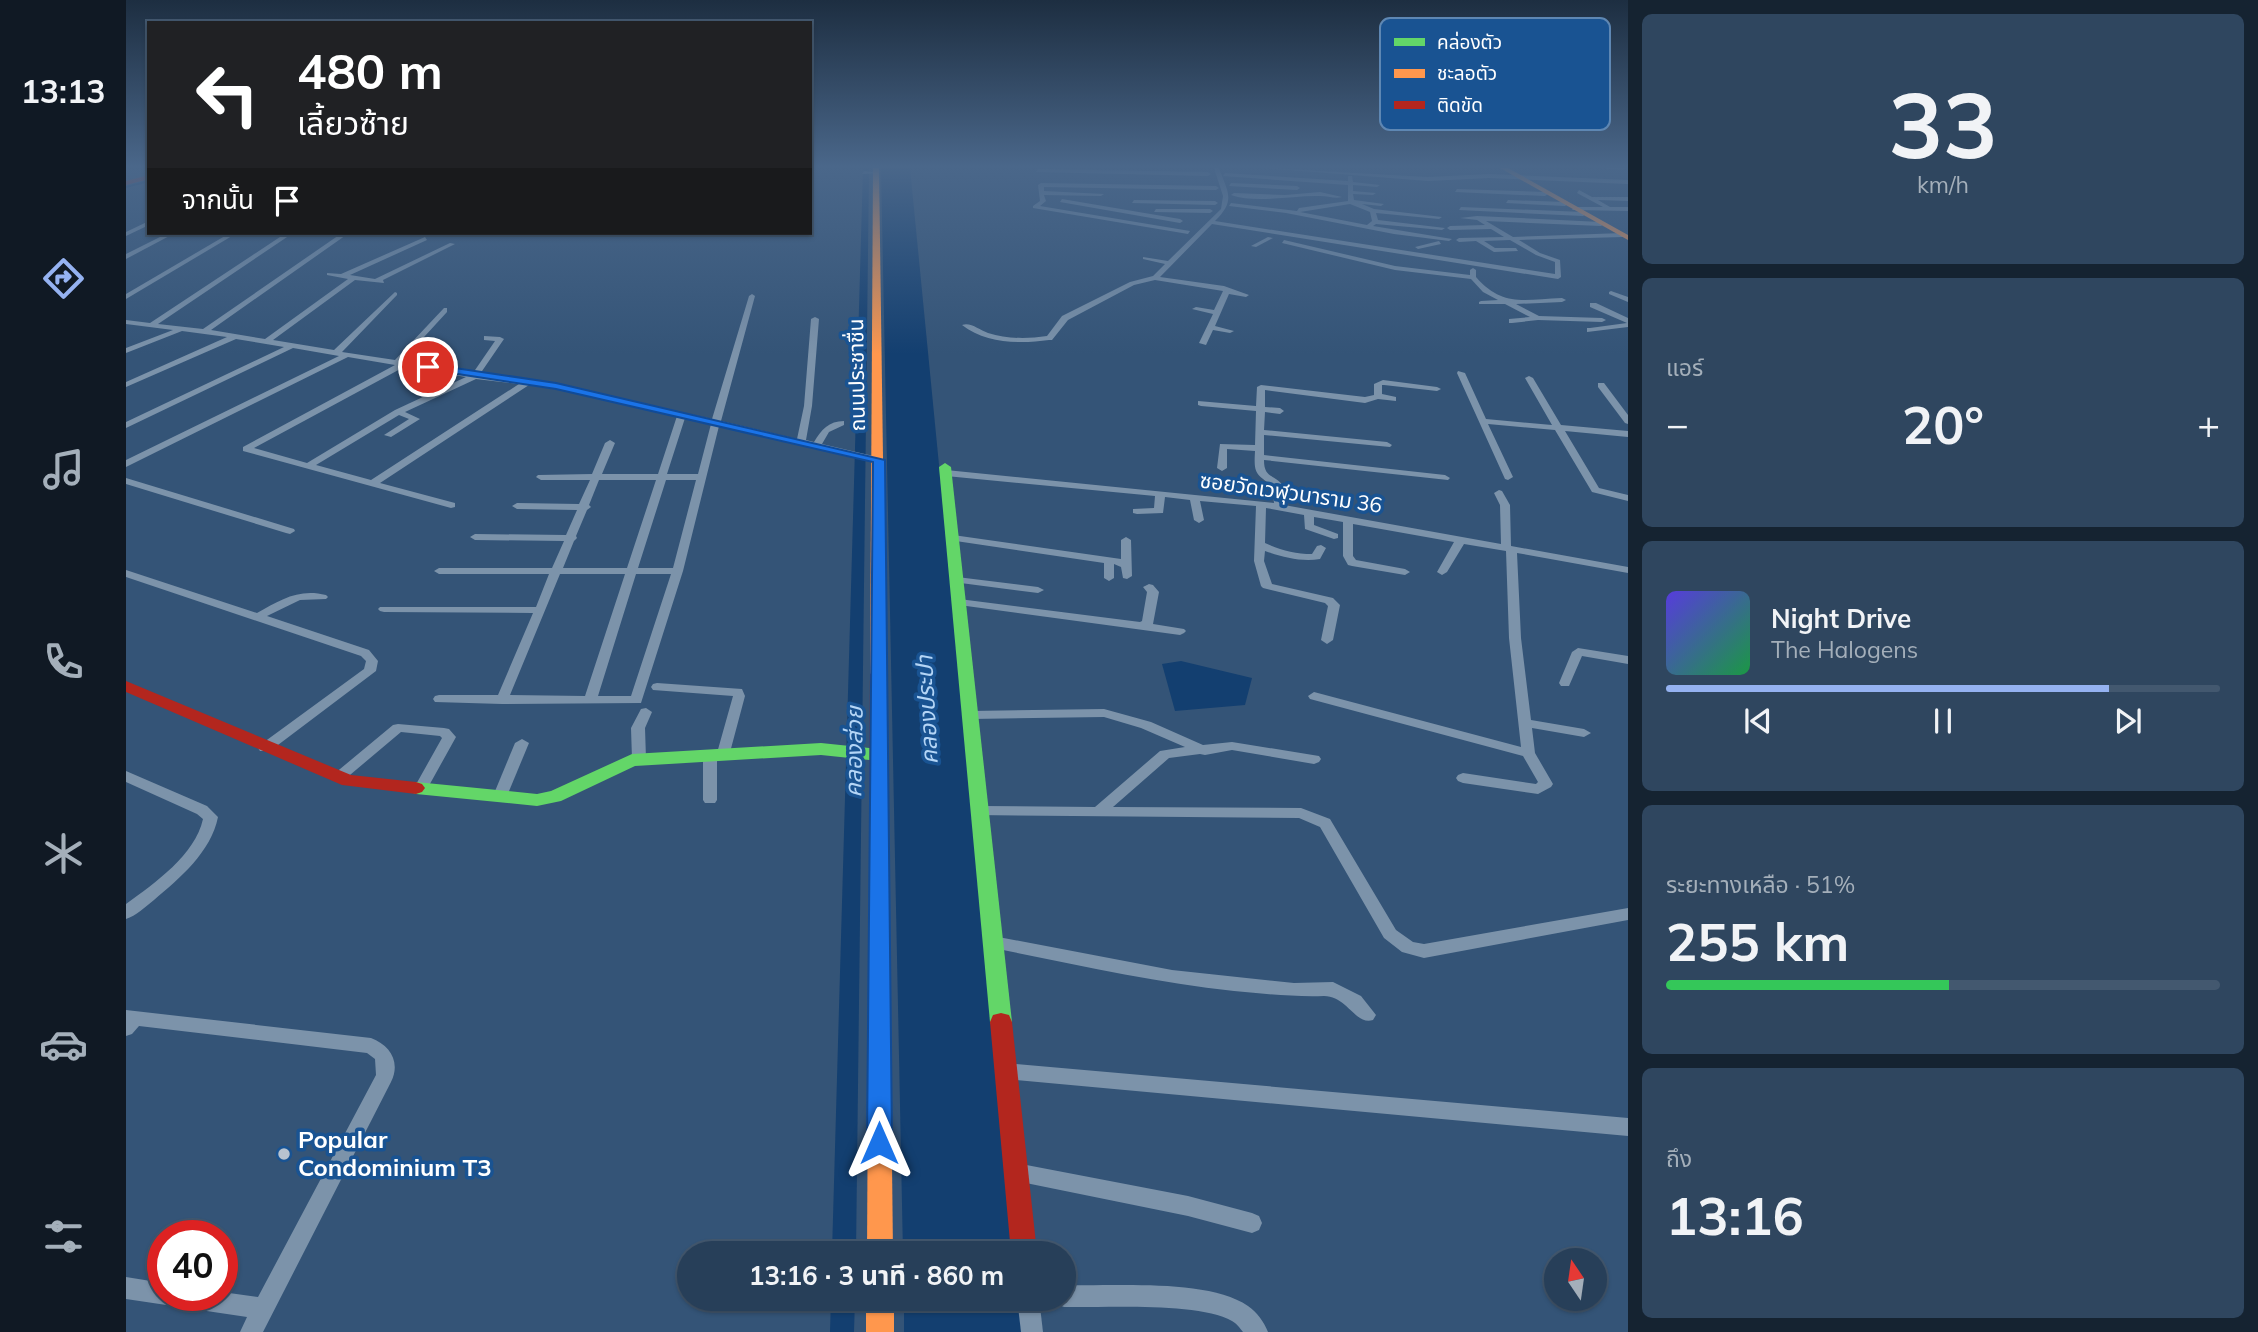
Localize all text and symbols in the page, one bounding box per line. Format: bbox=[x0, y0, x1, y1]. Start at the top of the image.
legend bbox=[1380, 18, 1610, 130]
text: คล่องตัว bbox=[1437, 30, 1502, 54]
text: 480 m bbox=[297, 40, 443, 101]
icon: left bbox=[182, 49, 273, 140]
text: ชะลอตัว bbox=[1437, 61, 1497, 85]
text: 33 bbox=[1888, 67, 1998, 181]
text: 13:13 bbox=[21, 71, 105, 111]
text: ติดขัด bbox=[1437, 93, 1483, 117]
text: เลี้ยวซ้าย bbox=[297, 103, 409, 143]
text: km/h bbox=[1917, 170, 1969, 199]
icon: arrive bbox=[268, 182, 306, 220]
text: จากนั้น bbox=[182, 183, 254, 216]
icon: directions bbox=[39, 254, 88, 303]
street label: ถนนประชาชื่น bbox=[841, 318, 870, 432]
pin bbox=[398, 337, 458, 397]
icon: arrive bbox=[409, 348, 447, 386]
text: แอร์ bbox=[1666, 353, 1703, 382]
text: 20° bbox=[1902, 392, 1984, 457]
text: − bbox=[1666, 400, 1689, 448]
text: + bbox=[2197, 400, 2220, 448]
icon: music bbox=[39, 445, 88, 494]
street label: ซอยวัดเวฬุวนาราม 36 bbox=[1198, 466, 1384, 519]
text: Night Drive bbox=[1771, 602, 1911, 635]
text: The Halogens bbox=[1771, 635, 1918, 664]
icon: phone bbox=[39, 637, 88, 686]
water label: คลองประปา bbox=[909, 653, 944, 765]
icon: previous bbox=[1739, 702, 1777, 740]
icon: pause bbox=[1924, 702, 1962, 740]
icon: next bbox=[2109, 702, 2147, 740]
water label: คลองส่วย bbox=[838, 705, 869, 798]
icon: climate bbox=[39, 829, 88, 878]
text: ระยะทางเหลือ · 51% bbox=[1666, 870, 1855, 899]
text: 255 km bbox=[1666, 909, 1849, 974]
icon: car bbox=[39, 1020, 88, 1069]
position arrow bbox=[842, 1106, 916, 1180]
place label: Popular Condominium T3 bbox=[298, 1124, 492, 1182]
text: ถึง bbox=[1666, 1144, 1692, 1173]
marker: Popular Condominium T3 bbox=[276, 1146, 292, 1162]
text: 13:16 bbox=[1666, 1183, 1804, 1248]
icon: filters bbox=[39, 1212, 88, 1261]
speed limit sign: 40 bbox=[147, 1220, 238, 1311]
north arrow bbox=[1544, 1248, 1606, 1311]
map controls bbox=[1544, 1248, 1607, 1311]
text: 13:16 · 3 นาที · 860 m bbox=[749, 1259, 1004, 1292]

